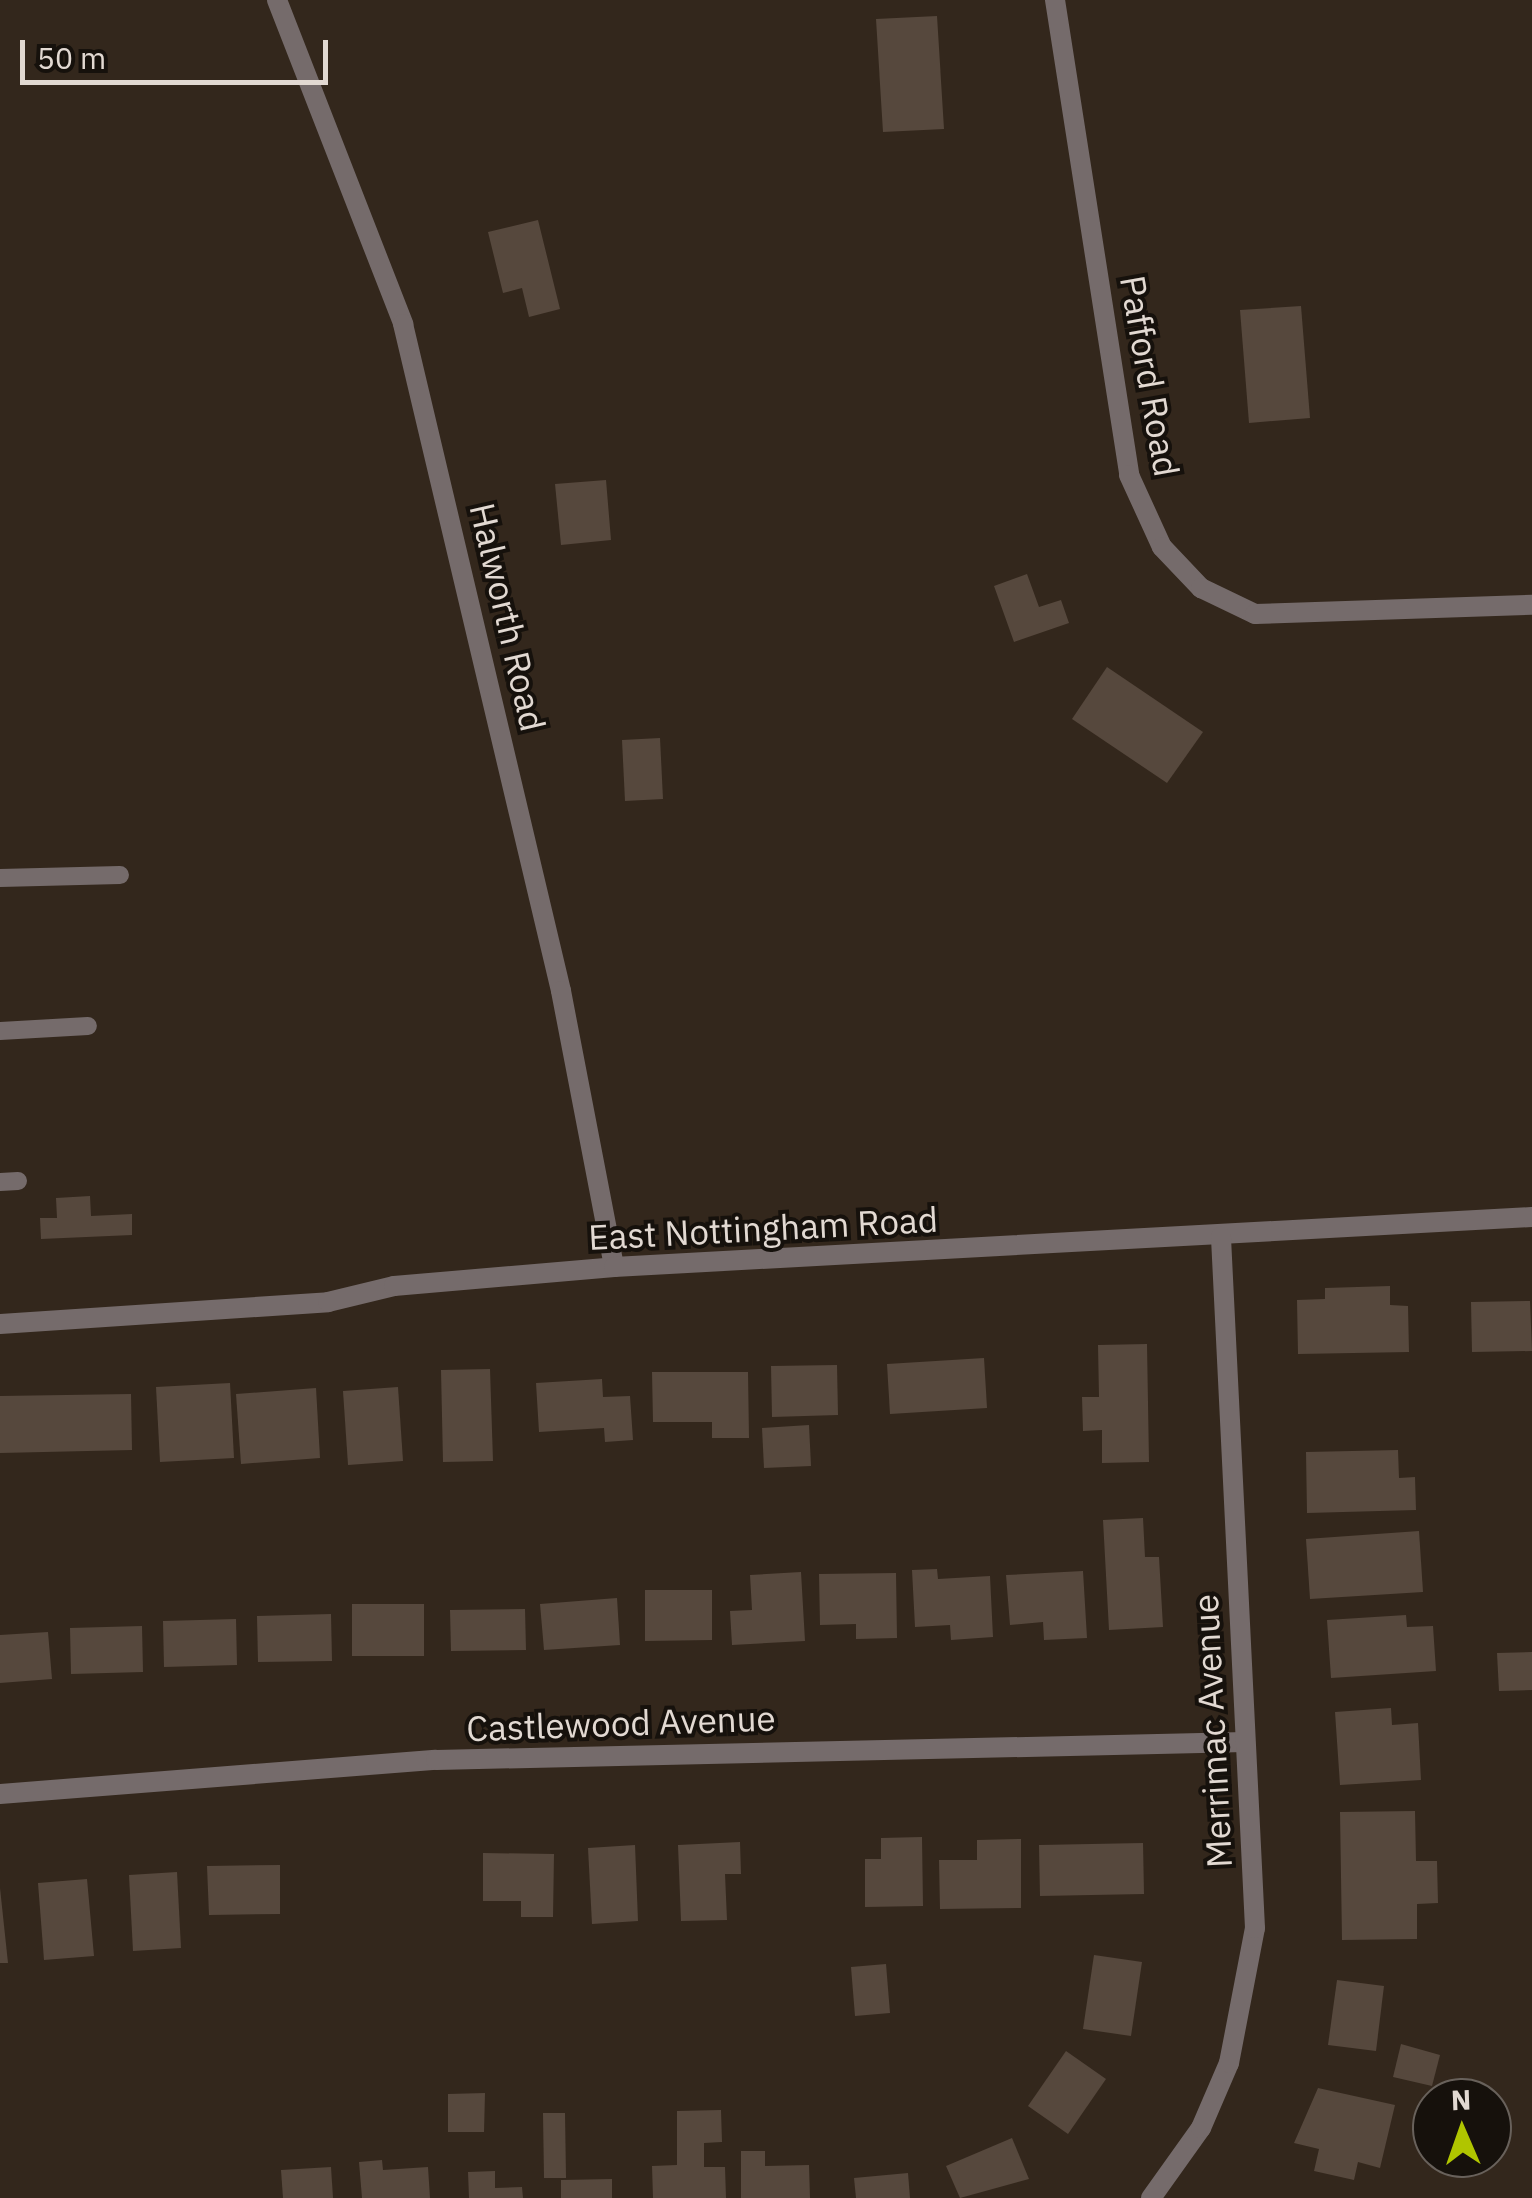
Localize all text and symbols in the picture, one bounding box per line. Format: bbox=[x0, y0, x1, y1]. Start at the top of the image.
scale bar bbox=[25, 20, 332, 82]
text: 50 m bbox=[37, 38, 106, 77]
street label: Pafford Road bbox=[1112, 272, 1188, 480]
street label: Halworth Road bbox=[461, 499, 555, 735]
street label: East Nottingham Road bbox=[587, 1198, 939, 1258]
street label: Merrimac Avenue bbox=[1184, 1593, 1240, 1869]
street label: Castlewood Avenue bbox=[466, 1697, 776, 1749]
north arrow bbox=[1412, 2078, 1512, 2178]
text: N bbox=[1450, 2081, 1472, 2118]

